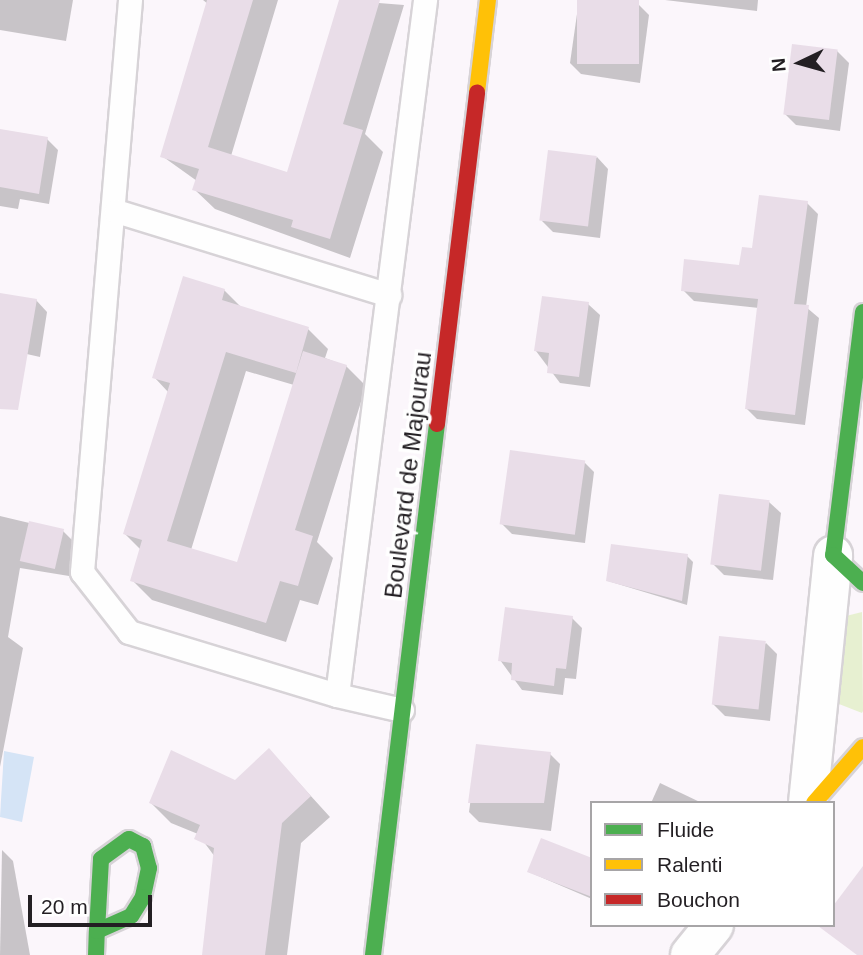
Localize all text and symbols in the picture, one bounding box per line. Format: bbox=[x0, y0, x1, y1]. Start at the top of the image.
north arrow bbox=[765, 28, 835, 98]
text: N bbox=[768, 57, 790, 73]
street label: Boulevard de Majourau bbox=[379, 350, 437, 600]
legend bbox=[590, 801, 835, 927]
text: Fluide bbox=[657, 818, 714, 841]
text: Ralenti bbox=[657, 853, 722, 876]
scale bar bbox=[32, 881, 156, 925]
text: Bouchon bbox=[657, 888, 740, 911]
text: 20 m bbox=[41, 895, 88, 918]

